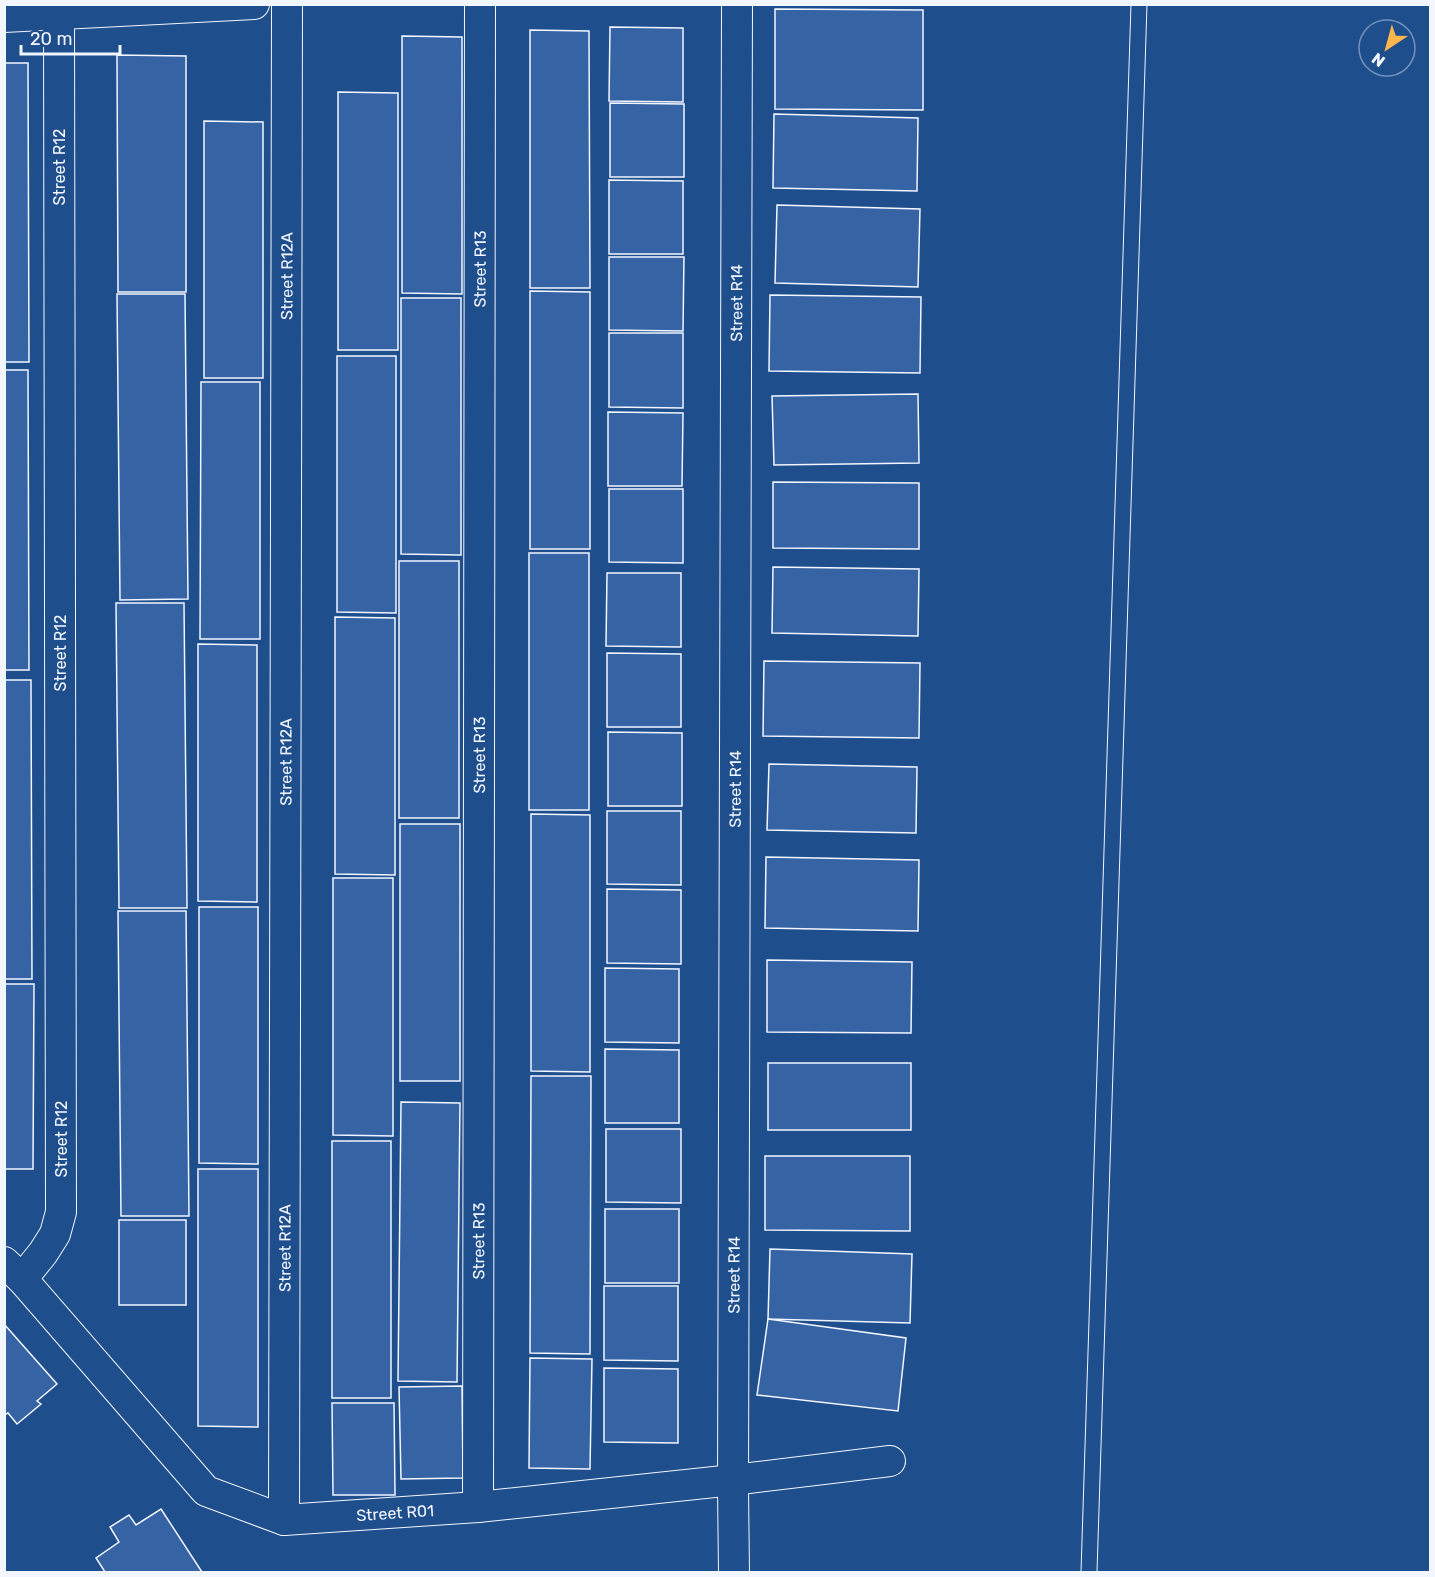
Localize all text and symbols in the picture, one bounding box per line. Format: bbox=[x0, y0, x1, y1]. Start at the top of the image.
scale bar bbox=[21, 18, 120, 56]
north arrow bbox=[1357, 18, 1417, 78]
text: 20 m bbox=[30, 28, 72, 50]
text: N bbox=[1368, 49, 1389, 71]
street label: Street R12 bbox=[50, 129, 69, 205]
street label: Street R13 bbox=[471, 230, 490, 308]
street label: Street R12A bbox=[277, 232, 297, 320]
street label: Street R14 bbox=[727, 264, 746, 342]
street label: Street R12 bbox=[51, 615, 70, 691]
street label: Street R13 bbox=[470, 716, 489, 794]
street label: Street R12A bbox=[276, 718, 296, 806]
street label: Street R14 bbox=[726, 750, 745, 828]
street label: Street R12 bbox=[52, 1101, 71, 1177]
street label: Street R13 bbox=[469, 1202, 488, 1280]
street label: Street R12A bbox=[275, 1204, 295, 1292]
street label: Street R14 bbox=[724, 1236, 744, 1314]
street label: Street R01 bbox=[356, 1501, 435, 1525]

